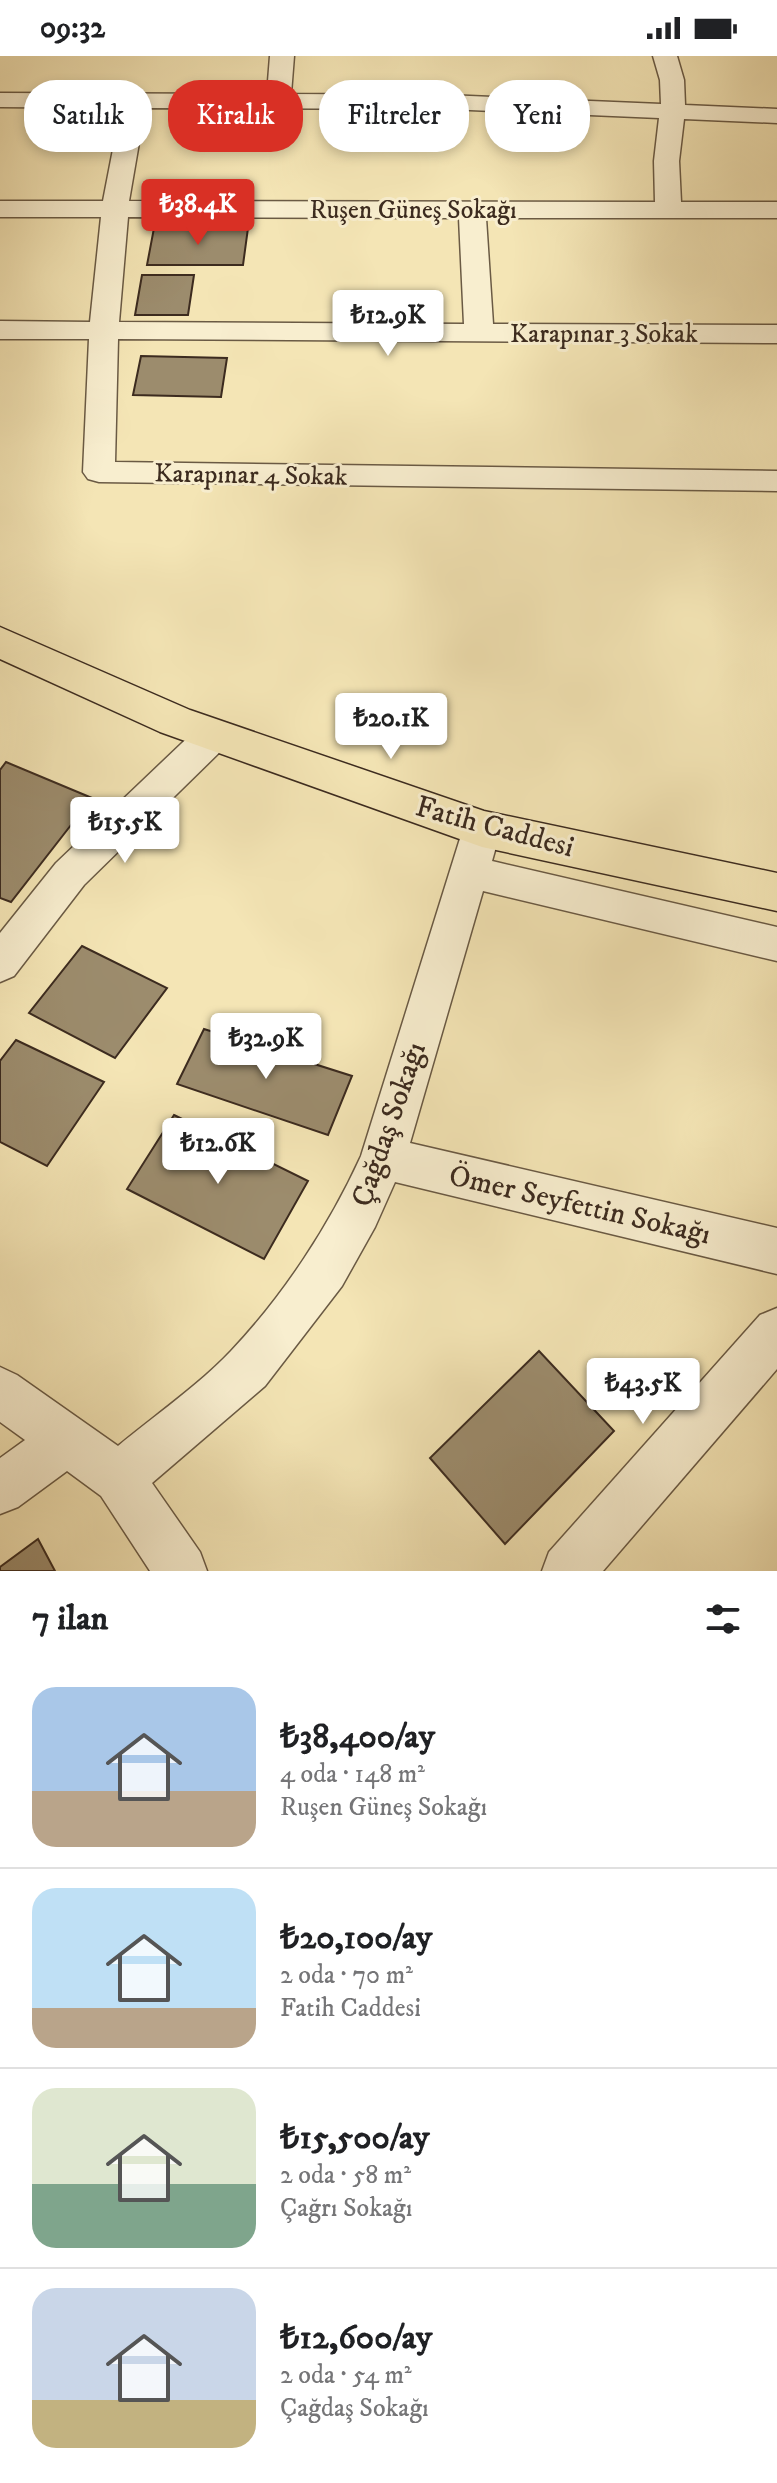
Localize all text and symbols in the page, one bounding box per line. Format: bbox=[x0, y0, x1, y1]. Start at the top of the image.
text: 09:32 bbox=[40, 10, 105, 47]
chip: Satılık bbox=[24, 80, 152, 152]
chip: Kiralık bbox=[168, 80, 303, 152]
chip: Filtreler bbox=[319, 80, 469, 152]
chip: Yeni bbox=[485, 80, 590, 152]
pin: ₺38.4K bbox=[133, 179, 263, 247]
text: ₺38.4K bbox=[159, 188, 237, 221]
street label: Ruşen Güneş Sokağı bbox=[309, 194, 517, 227]
pin: ₺12.9K bbox=[323, 290, 453, 358]
text: ₺12.9K bbox=[351, 299, 425, 332]
street label: Karapınar 3 Sokak bbox=[510, 318, 698, 351]
street label: Karapınar 4 Sokak bbox=[154, 457, 348, 494]
pin: ₺20.1K bbox=[326, 693, 456, 761]
text: ₺20.1K bbox=[353, 702, 429, 735]
street label: Fatih Caddesi bbox=[411, 789, 578, 866]
pin: ₺15.5K bbox=[60, 797, 190, 865]
text: ₺15.5K bbox=[88, 806, 162, 839]
pin: ₺32.9K bbox=[201, 1013, 331, 1081]
text: ₺32.9K bbox=[228, 1022, 304, 1055]
street label: Çağdaş Sokağı bbox=[344, 1037, 435, 1212]
pin: ₺12.6K bbox=[153, 1118, 283, 1186]
text: ₺12.6K bbox=[180, 1127, 256, 1160]
street label: Ömer Seyfettin Sokağı bbox=[445, 1156, 714, 1254]
pin: ₺43.5K bbox=[578, 1358, 708, 1426]
text: ₺43.5K bbox=[605, 1367, 681, 1400]
icon: filters bbox=[701, 1597, 745, 1641]
text: 7 ilan bbox=[32, 1598, 108, 1640]
text: ₺38,400/ay bbox=[280, 1716, 435, 1758]
icon: home bbox=[96, 1719, 192, 1815]
text: 4 oda · 148 m² bbox=[280, 1758, 425, 1791]
text: Ruşen Güneş Sokağı bbox=[280, 1791, 487, 1824]
text: ₺20,100/ay bbox=[280, 1917, 432, 1959]
icon: home bbox=[96, 1920, 192, 2016]
text: 2 oda · 70 m² bbox=[280, 1959, 413, 1992]
text: Fatih Caddesi bbox=[280, 1992, 421, 2025]
text: ₺15,500/ay bbox=[280, 2117, 429, 2159]
icon: home bbox=[96, 2120, 192, 2216]
text: 2 oda · 58 m² bbox=[280, 2159, 411, 2192]
text: Çağrı Sokağı bbox=[280, 2192, 412, 2225]
text: ₺12,600/ay bbox=[280, 2317, 432, 2359]
icon: home bbox=[96, 2320, 192, 2416]
text: 2 oda · 54 m² bbox=[280, 2359, 412, 2392]
text: Çağdaş Sokağı bbox=[280, 2392, 429, 2425]

